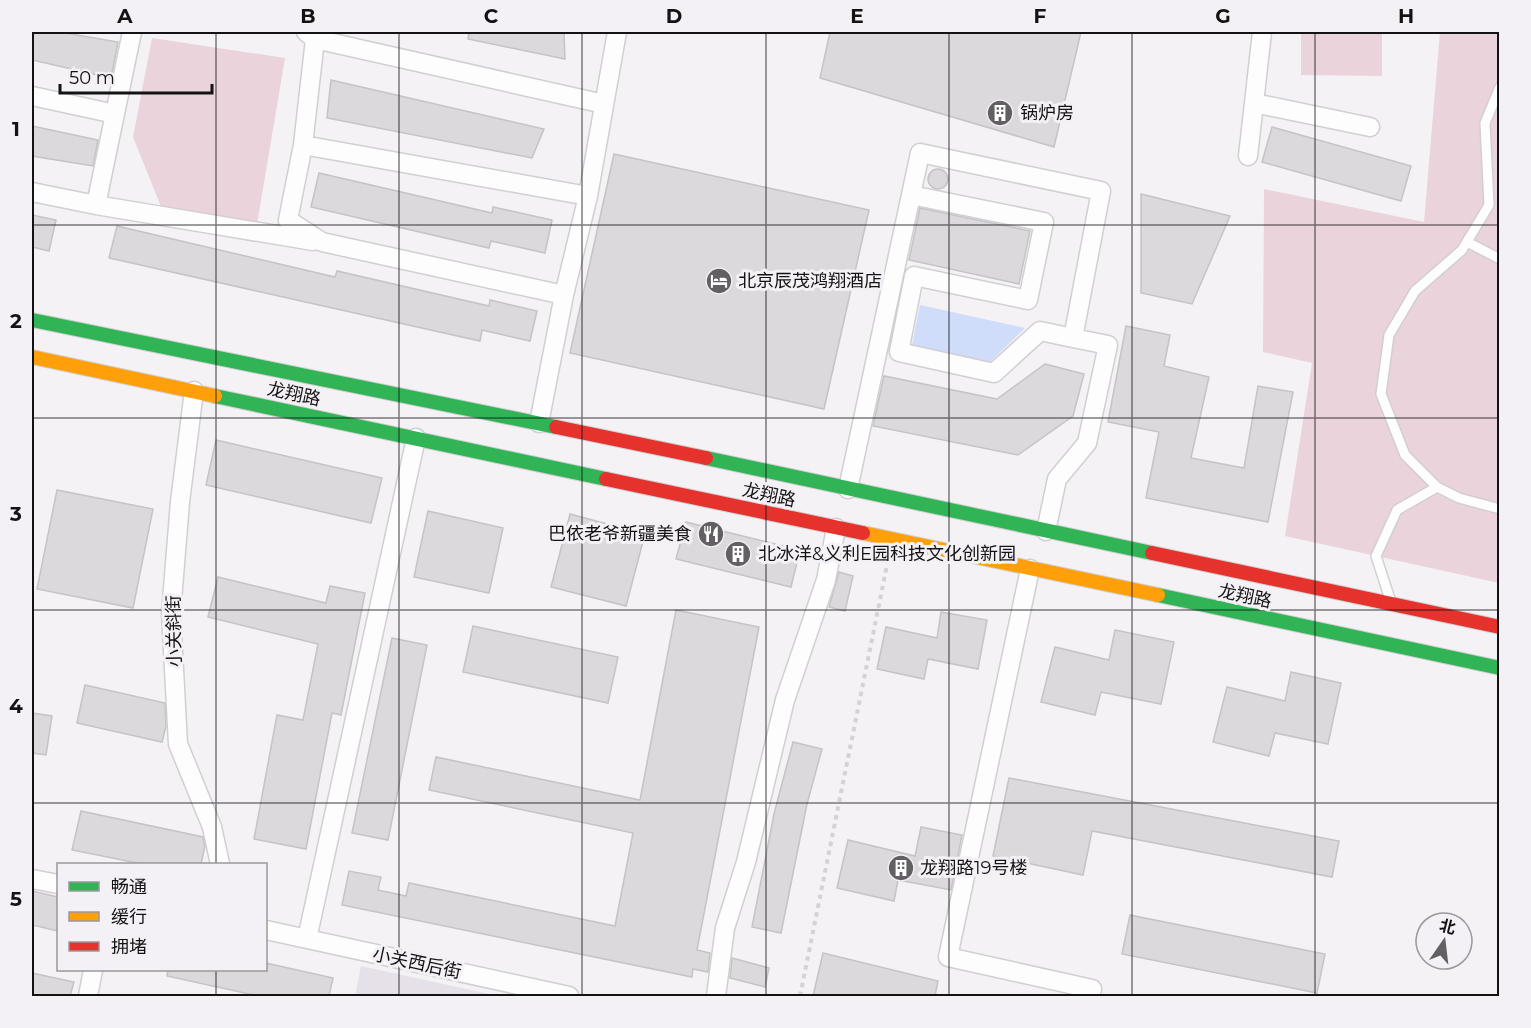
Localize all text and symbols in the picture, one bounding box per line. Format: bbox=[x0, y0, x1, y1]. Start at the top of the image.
text: A bbox=[116, 4, 133, 28]
text: B bbox=[300, 4, 316, 28]
text: C bbox=[484, 4, 499, 28]
text: D bbox=[666, 4, 682, 28]
text: E bbox=[850, 4, 864, 28]
text: F bbox=[1034, 4, 1047, 28]
text: G bbox=[1215, 4, 1231, 28]
text: H bbox=[1398, 4, 1414, 28]
scale bar bbox=[60, 57, 212, 95]
text: 50 m bbox=[69, 67, 115, 89]
building icon: 锅炉房 bbox=[985, 98, 1015, 128]
place label: 锅炉房 bbox=[1020, 102, 1074, 124]
text: 1 bbox=[12, 117, 20, 141]
hotel icon: 北京辰茂鸿翔酒店 bbox=[704, 266, 734, 296]
place label: 北京辰茂鸿翔酒店 bbox=[738, 270, 882, 292]
text: 2 bbox=[10, 309, 22, 333]
street label: 龙翔路 bbox=[265, 378, 323, 410]
street label: 龙翔路 bbox=[740, 479, 798, 511]
text: 3 bbox=[9, 502, 22, 526]
restaurant icon: 巴依老爷新疆美食 bbox=[696, 519, 726, 549]
place label: 巴依老爷新疆美食 bbox=[548, 523, 692, 545]
building icon: 北冰洋&义利E园科技文化创新园 bbox=[723, 539, 753, 569]
place label: 北冰洋&义利E园科技文化创新园 bbox=[758, 543, 1016, 565]
street label: 龙翔路 bbox=[1216, 580, 1274, 612]
street label: 小关斜街 bbox=[162, 595, 186, 667]
text: 4 bbox=[9, 694, 23, 718]
building icon: 龙翔路19号楼 bbox=[886, 853, 916, 883]
place label: 龙翔路19号楼 bbox=[920, 857, 1027, 879]
legend bbox=[57, 863, 267, 971]
text: 畅通 bbox=[111, 876, 147, 898]
text: 5 bbox=[10, 887, 22, 911]
text: 缓行 bbox=[111, 906, 147, 928]
north arrow bbox=[1414, 911, 1474, 971]
text: 北 bbox=[1437, 916, 1458, 938]
text: 拥堵 bbox=[111, 936, 147, 958]
street label: 小关西后街 bbox=[371, 943, 463, 983]

